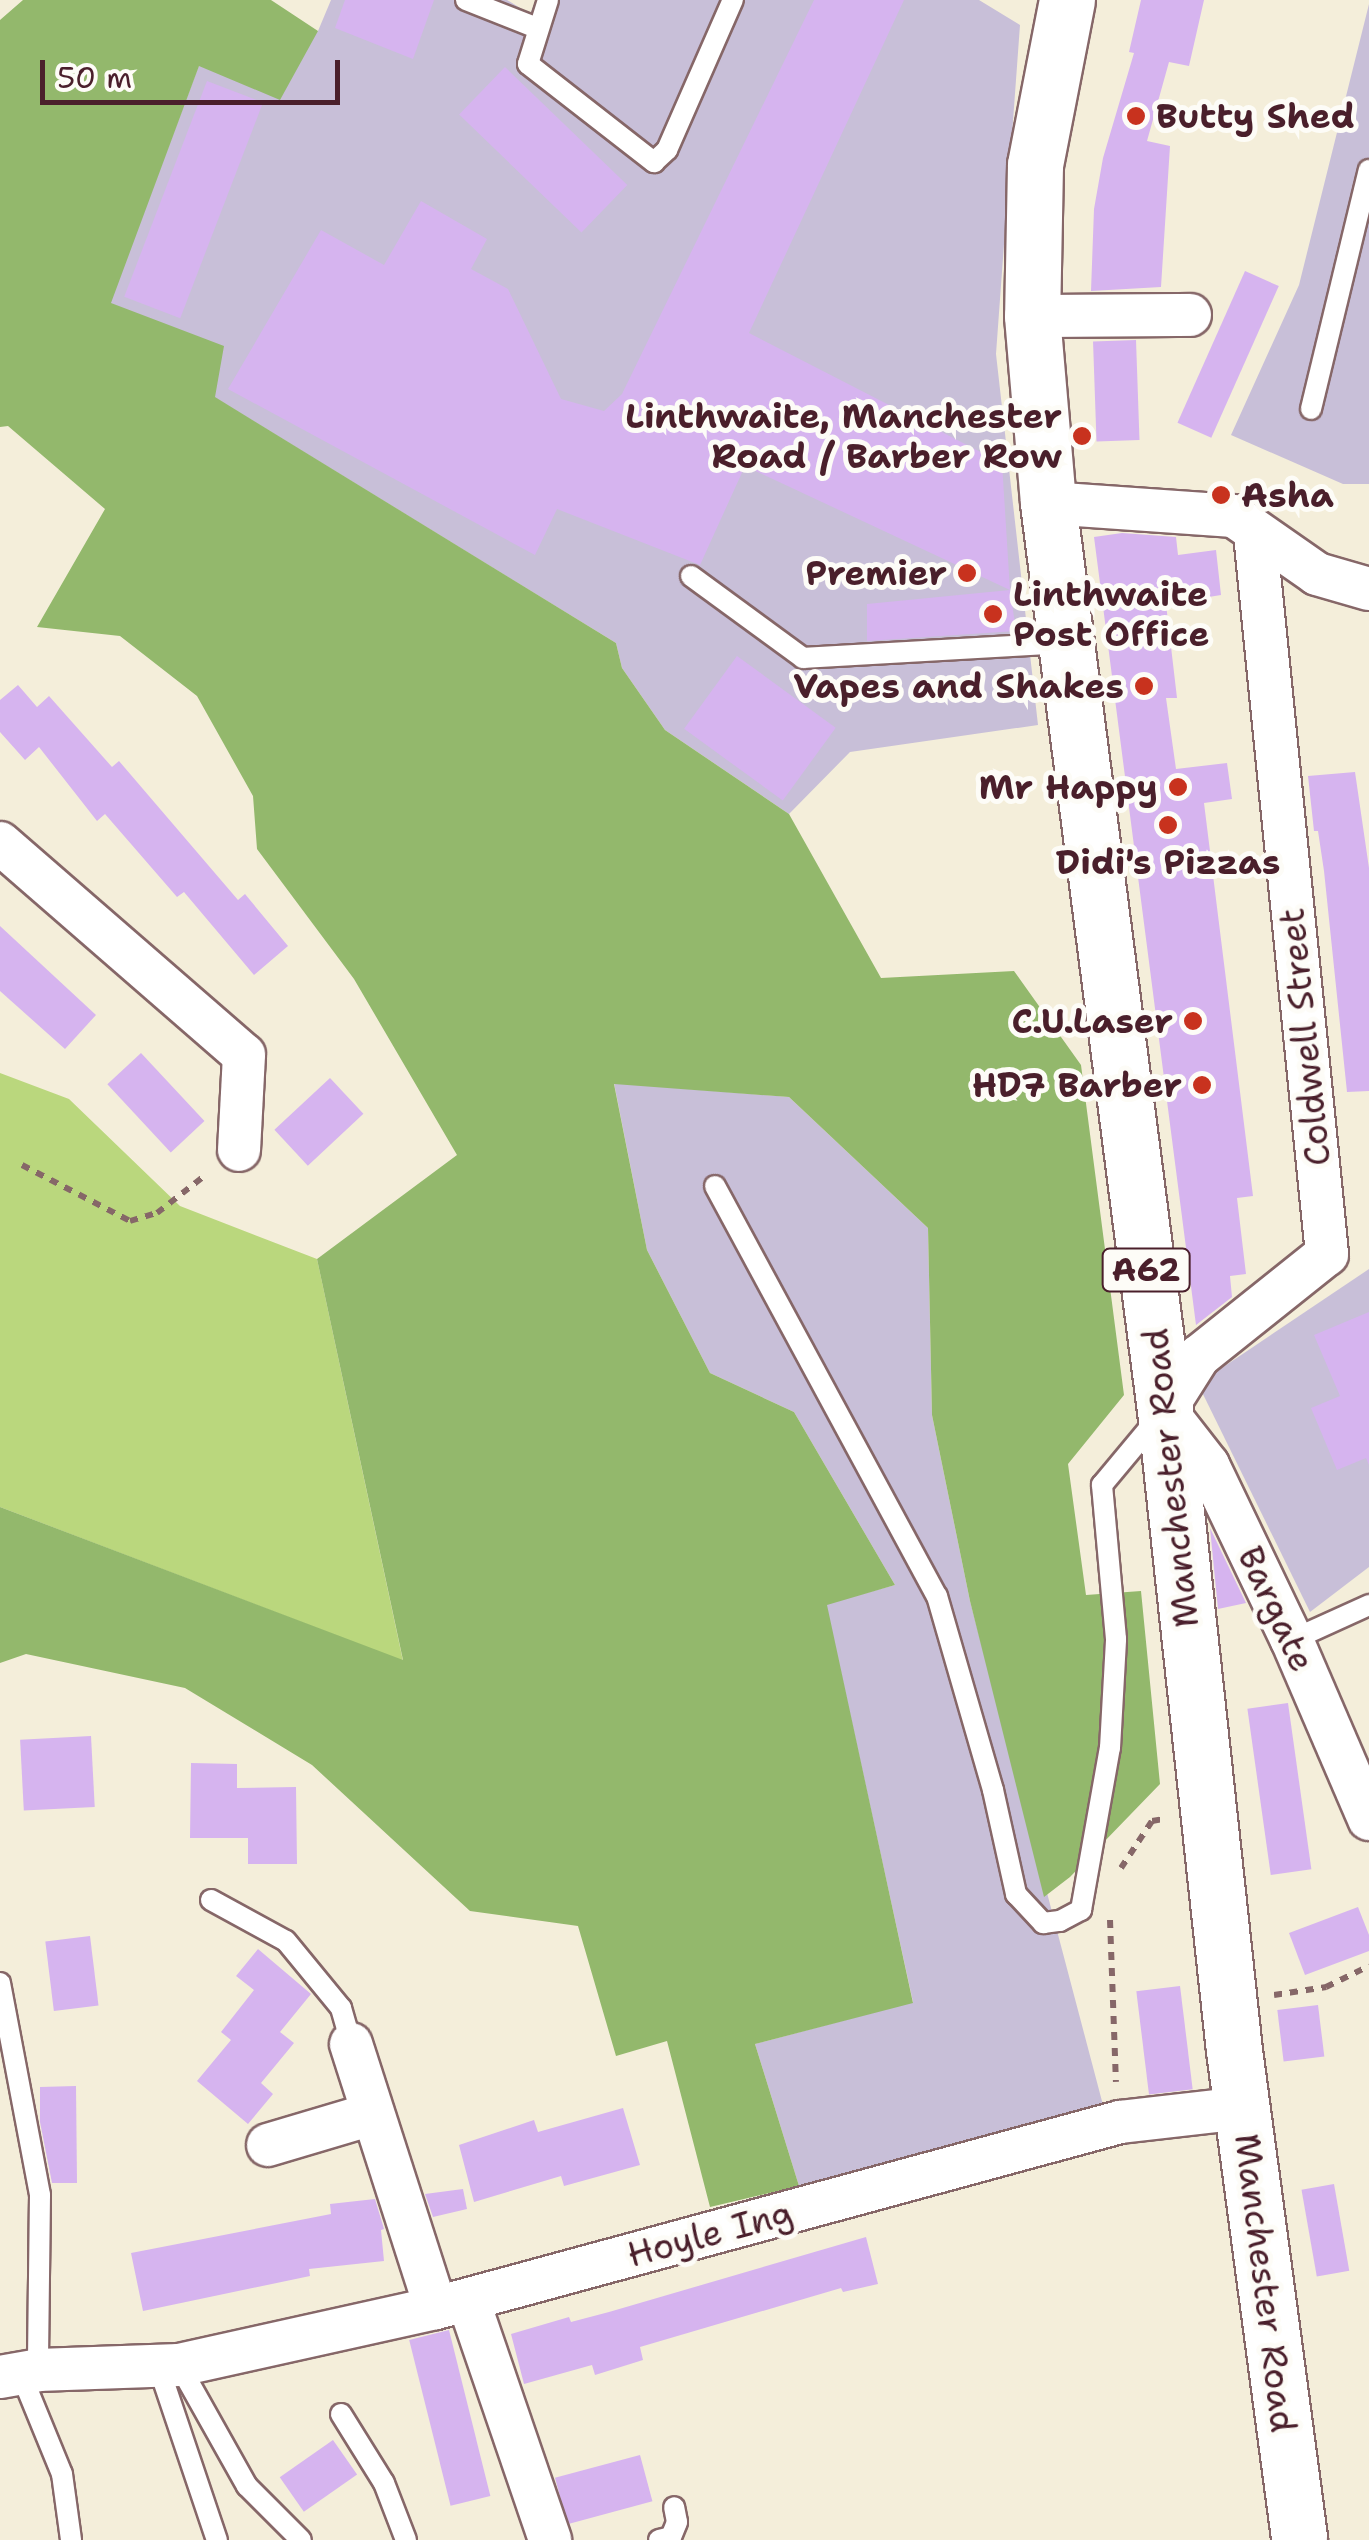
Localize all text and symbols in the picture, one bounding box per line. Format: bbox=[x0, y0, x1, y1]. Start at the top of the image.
scale bar bbox=[45, 40, 345, 102]
text: 50 m bbox=[57, 57, 132, 98]
place label: Butty Shed bbox=[1156, 95, 1355, 137]
marker: Butty Shed bbox=[1125, 105, 1147, 127]
place label: Linthwaite, Manchester Road / Barber Row bbox=[625, 395, 1062, 477]
marker: Linthwaite, Manchester Road / Barber Row bbox=[1071, 425, 1093, 447]
place label: Asha bbox=[1241, 474, 1334, 516]
marker: Asha bbox=[1210, 484, 1232, 506]
place label: Premier bbox=[805, 552, 947, 594]
marker: Premier bbox=[956, 562, 978, 584]
place label: Linthwaite Post Office bbox=[1013, 573, 1209, 655]
marker: Linthwaite Post Office bbox=[982, 603, 1004, 625]
place label: Vapes and Shakes bbox=[793, 665, 1124, 707]
marker: Vapes and Shakes bbox=[1133, 675, 1155, 697]
place label: Mr Happy bbox=[979, 766, 1158, 808]
marker: Mr Happy bbox=[1167, 776, 1189, 798]
marker: Didi's Pizzas bbox=[1157, 814, 1179, 836]
place label: Didi's Pizzas bbox=[1056, 841, 1280, 883]
street label: Coldwell Street bbox=[1271, 906, 1339, 1168]
place label: C.U.Laser bbox=[1011, 1000, 1173, 1042]
marker: C.U.Laser bbox=[1182, 1010, 1204, 1032]
place label: HD7 Barber bbox=[972, 1064, 1182, 1106]
marker: HD7 Barber bbox=[1191, 1074, 1213, 1096]
road number: A62 bbox=[1101, 1243, 1191, 1297]
street label: Manchester Road bbox=[1134, 1326, 1208, 1630]
street label: Bargate bbox=[1229, 1540, 1323, 1678]
street label: Manchester Road bbox=[1226, 2131, 1304, 2435]
street label: Hoyle Ing bbox=[623, 2192, 797, 2276]

